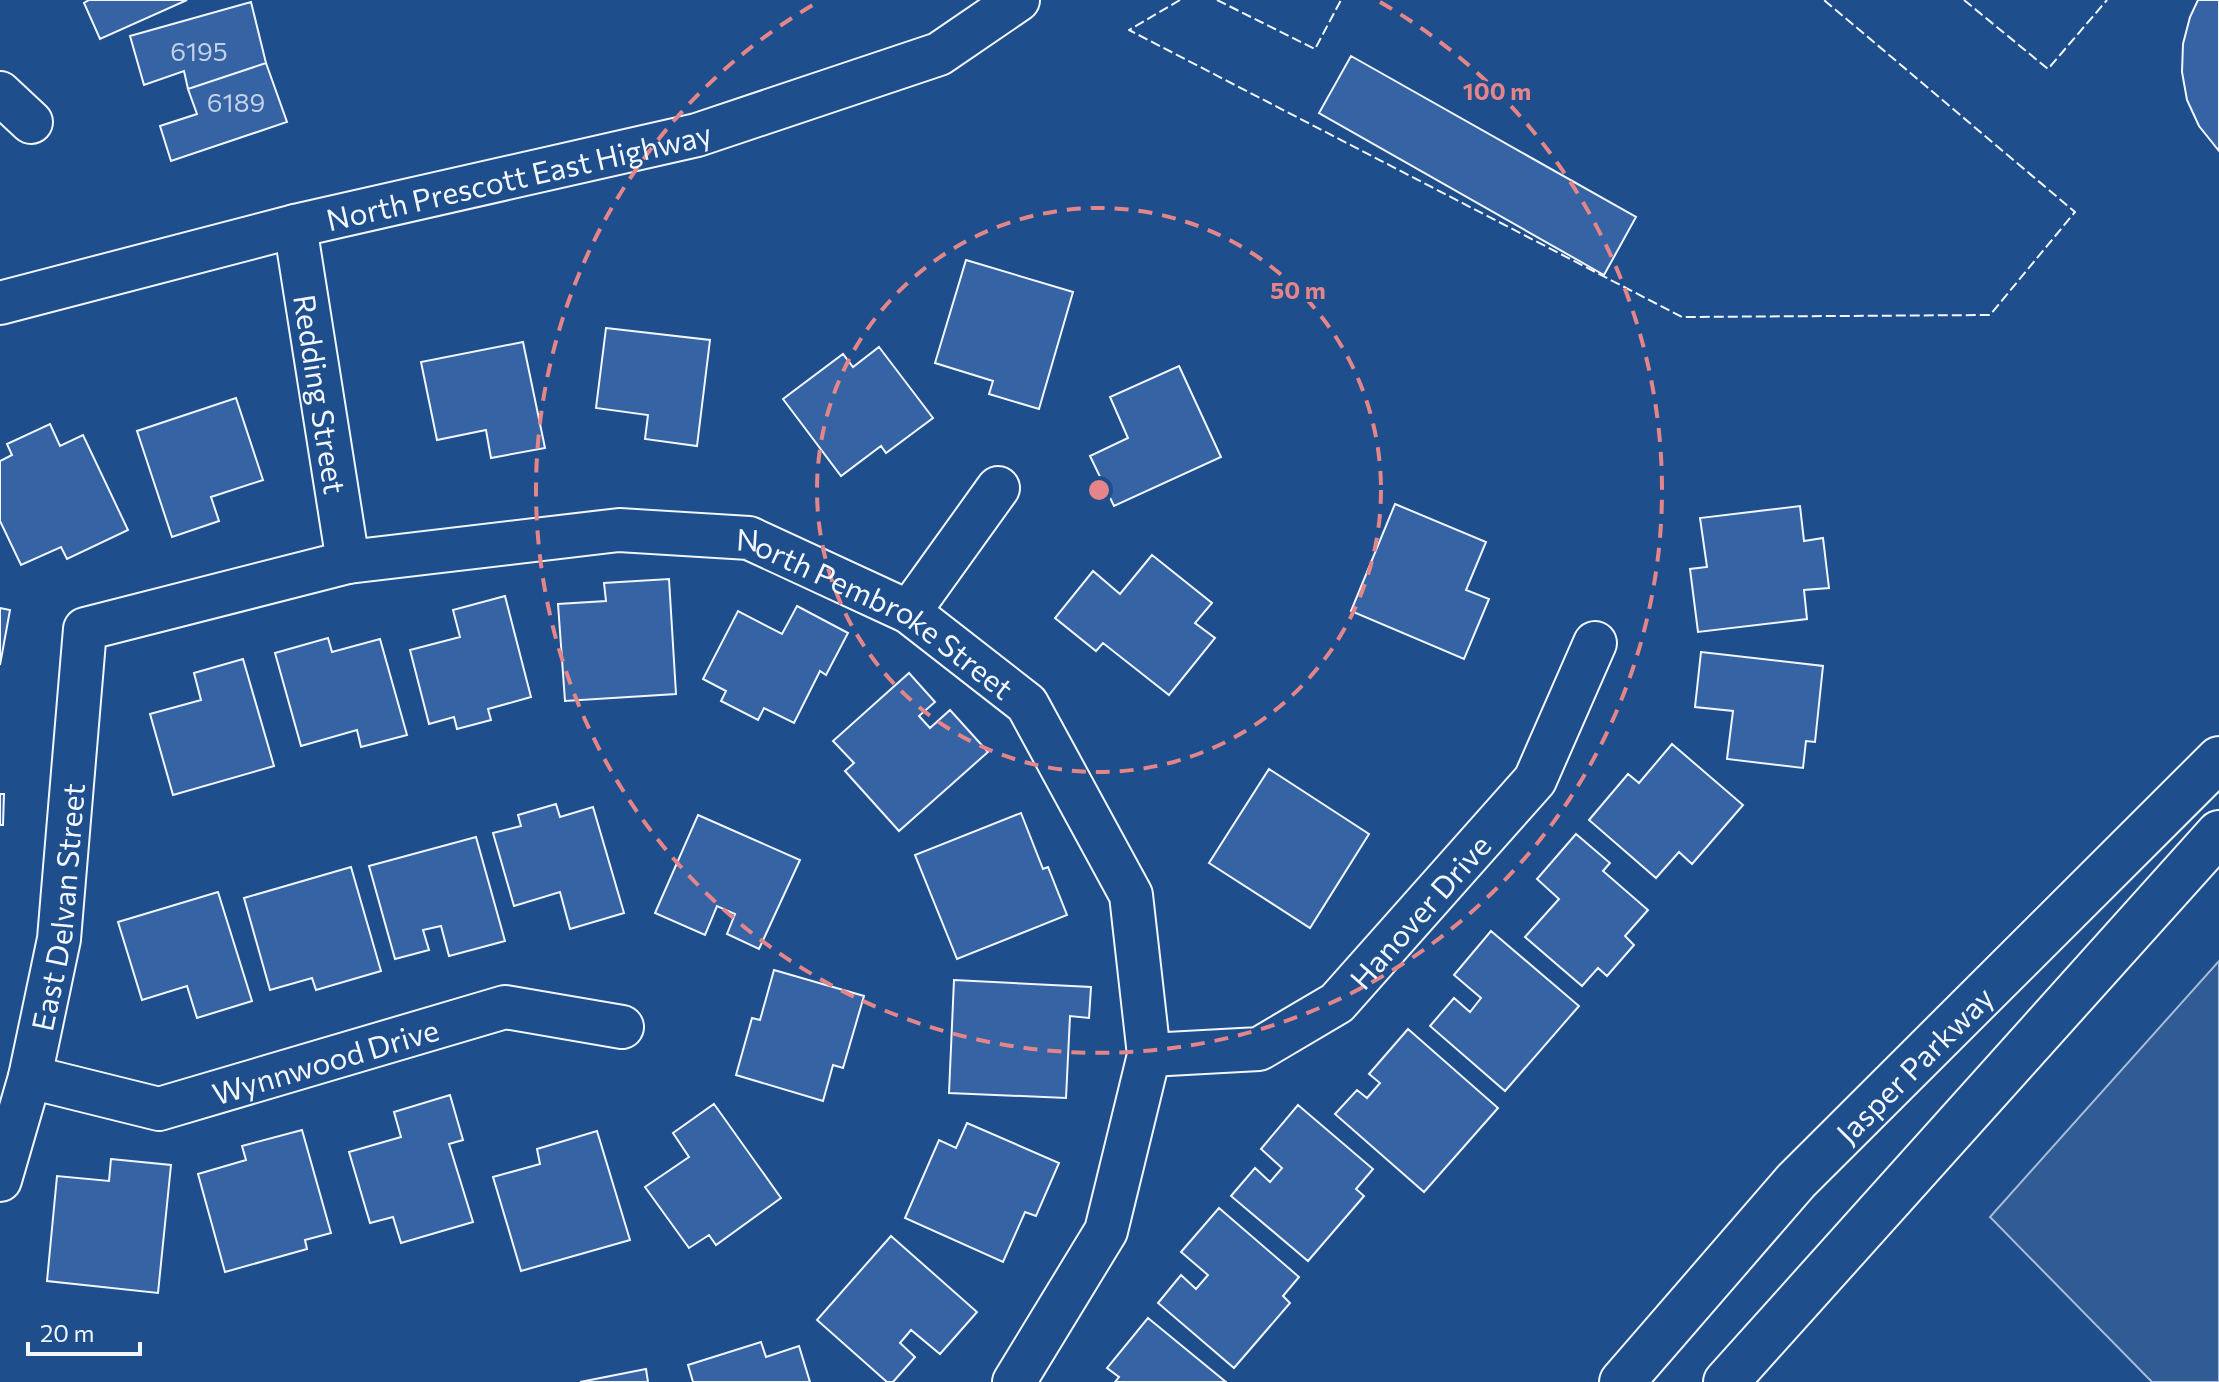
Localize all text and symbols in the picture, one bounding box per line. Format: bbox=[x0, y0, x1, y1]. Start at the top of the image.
house number: 6195 bbox=[170, 35, 228, 66]
text: 100 m bbox=[1463, 76, 1531, 105]
house number: 6189 bbox=[207, 86, 265, 117]
street label: North Prescott East Highway bbox=[322, 113, 716, 237]
text: 50 m bbox=[1270, 275, 1326, 304]
street label: Redding Street bbox=[288, 292, 355, 496]
centre of rings bbox=[1085, 476, 1113, 504]
street label: North Pembroke Street bbox=[735, 519, 1022, 706]
street label: East Delvan Street bbox=[22, 782, 91, 1034]
street label: Hanover Drive bbox=[1341, 826, 1497, 996]
street label: Jasper Parkway bbox=[1827, 978, 2000, 1150]
street label: Wynnwood Drive bbox=[207, 1009, 443, 1111]
scale bar bbox=[28, 1306, 140, 1356]
text: 20 m bbox=[40, 1318, 94, 1347]

